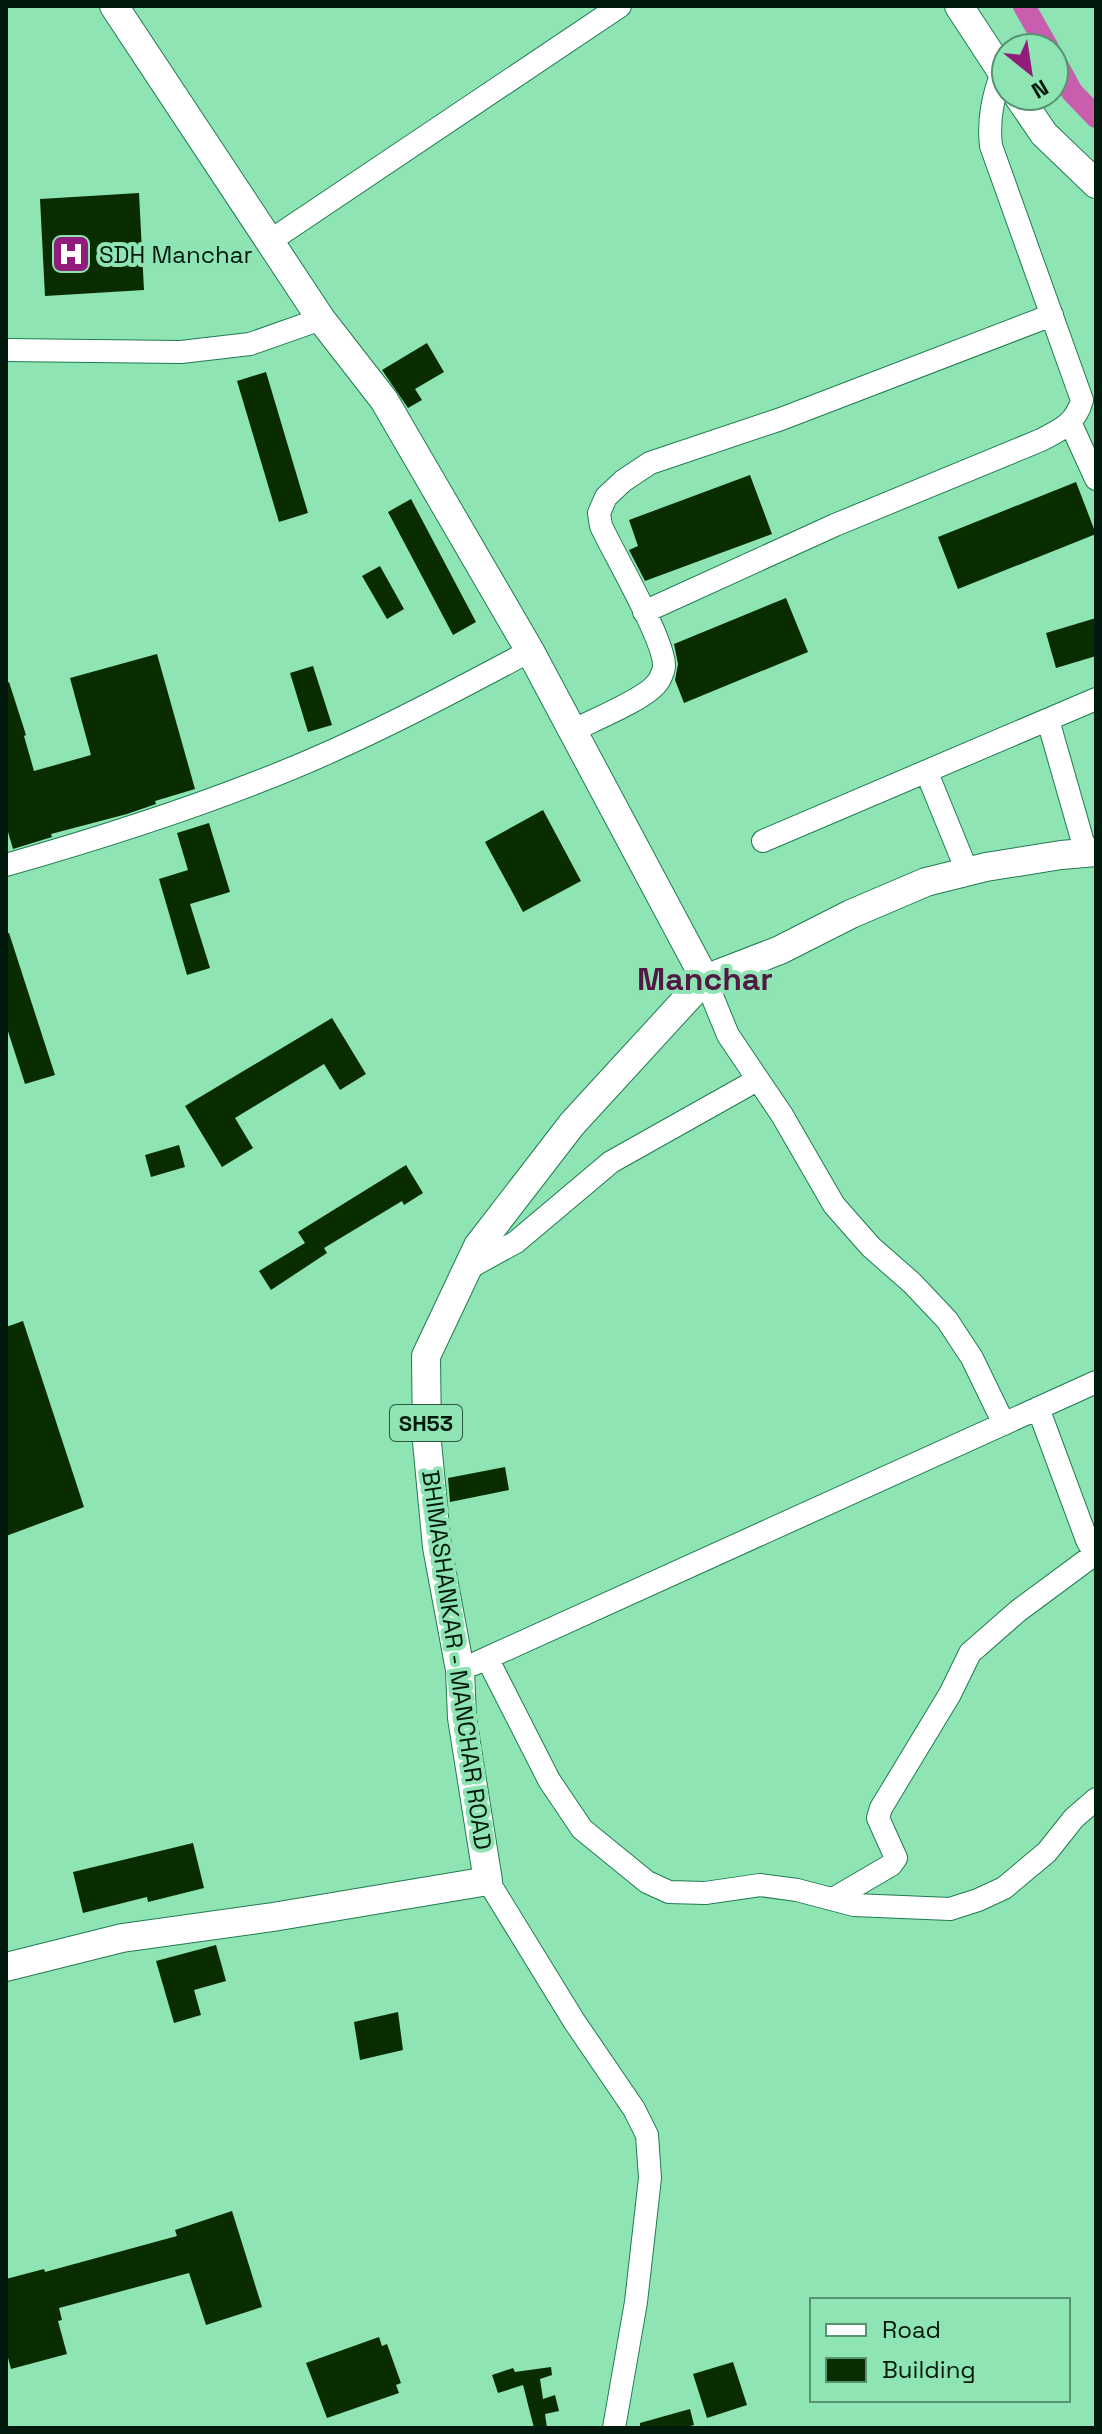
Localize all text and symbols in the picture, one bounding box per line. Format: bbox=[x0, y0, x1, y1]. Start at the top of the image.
north arrow bbox=[990, 32, 1070, 112]
text: N bbox=[1027, 74, 1053, 105]
hospital icon: SDH Manchar bbox=[50, 233, 92, 275]
place label: SDH Manchar bbox=[99, 239, 253, 270]
district label: Manchar bbox=[637, 959, 773, 999]
road number: SH53 bbox=[390, 1405, 462, 1441]
street label: BHIMASHANKAR - MANCHAR ROAD bbox=[415, 1468, 499, 1852]
legend bbox=[810, 2298, 1070, 2402]
text: Road bbox=[882, 2314, 941, 2345]
text: Building bbox=[882, 2354, 976, 2385]

